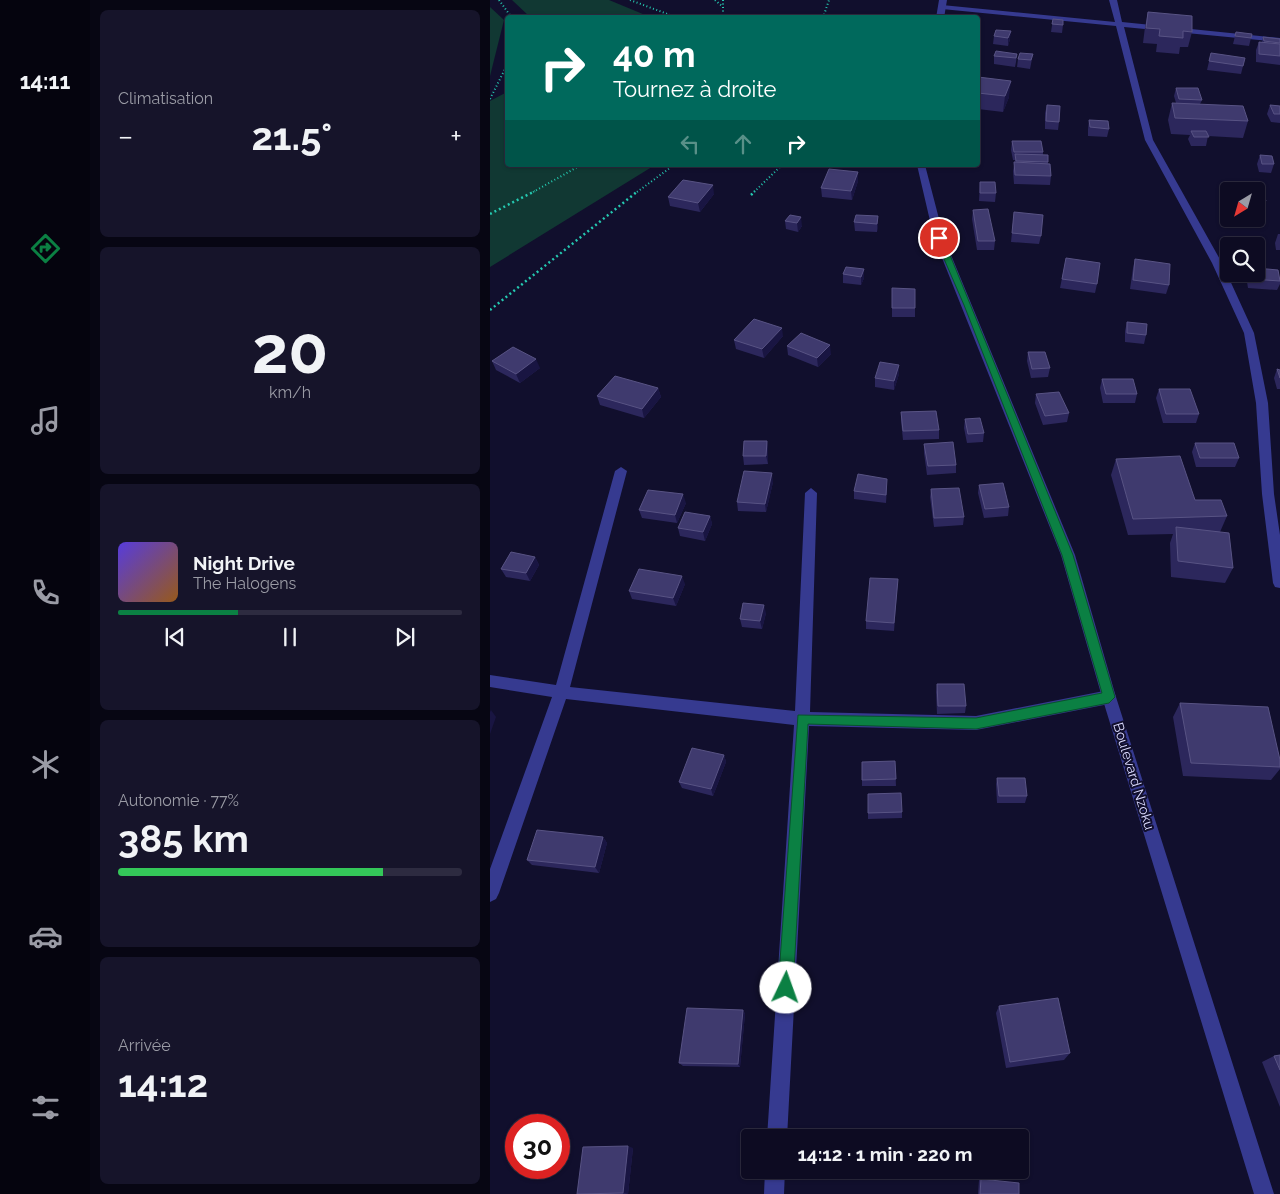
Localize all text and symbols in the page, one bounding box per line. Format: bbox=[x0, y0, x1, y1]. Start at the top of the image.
text: 40 m bbox=[613, 34, 695, 75]
icon: right bbox=[530, 35, 595, 100]
text: 14:11 bbox=[20, 68, 70, 94]
text: Tournez à droite bbox=[613, 76, 777, 102]
text: Climatisation bbox=[118, 89, 213, 108]
text: 21.5° bbox=[251, 114, 332, 159]
text: − bbox=[118, 120, 133, 153]
text: + bbox=[450, 120, 462, 153]
icon: left bbox=[676, 130, 704, 158]
icon: ahead bbox=[729, 130, 757, 158]
icon: right bbox=[782, 130, 810, 158]
north arrow bbox=[1220, 182, 1265, 228]
map controls bbox=[1220, 182, 1265, 282]
pin bbox=[918, 217, 960, 259]
icon: arrive bbox=[925, 224, 953, 252]
icon: directions bbox=[28, 231, 63, 266]
button: search bbox=[1220, 237, 1265, 282]
text: 20 bbox=[252, 312, 328, 388]
text: km/h bbox=[269, 383, 311, 402]
icon: music bbox=[28, 403, 63, 438]
text: Night Drive bbox=[193, 552, 295, 574]
text: The Halogens bbox=[193, 574, 296, 593]
icon: phone bbox=[28, 575, 63, 610]
icon: previous bbox=[161, 623, 189, 651]
icon: pause bbox=[276, 623, 304, 651]
icon: next bbox=[391, 623, 419, 651]
street label: Boulevard Nzoku bbox=[1110, 720, 1158, 832]
icon: climate bbox=[28, 747, 63, 782]
text: Autonomie · 77% bbox=[118, 791, 239, 810]
text: 385 km bbox=[118, 816, 249, 861]
icon: car bbox=[28, 919, 63, 954]
position arrow bbox=[759, 961, 811, 1013]
text: Arrivée bbox=[118, 1036, 171, 1055]
text: 14:12 bbox=[118, 1061, 208, 1106]
icon: filters bbox=[28, 1090, 63, 1125]
speed limit sign: 30 bbox=[505, 1114, 570, 1179]
text: 14:12 · 1 min · 220 m bbox=[797, 1143, 973, 1165]

